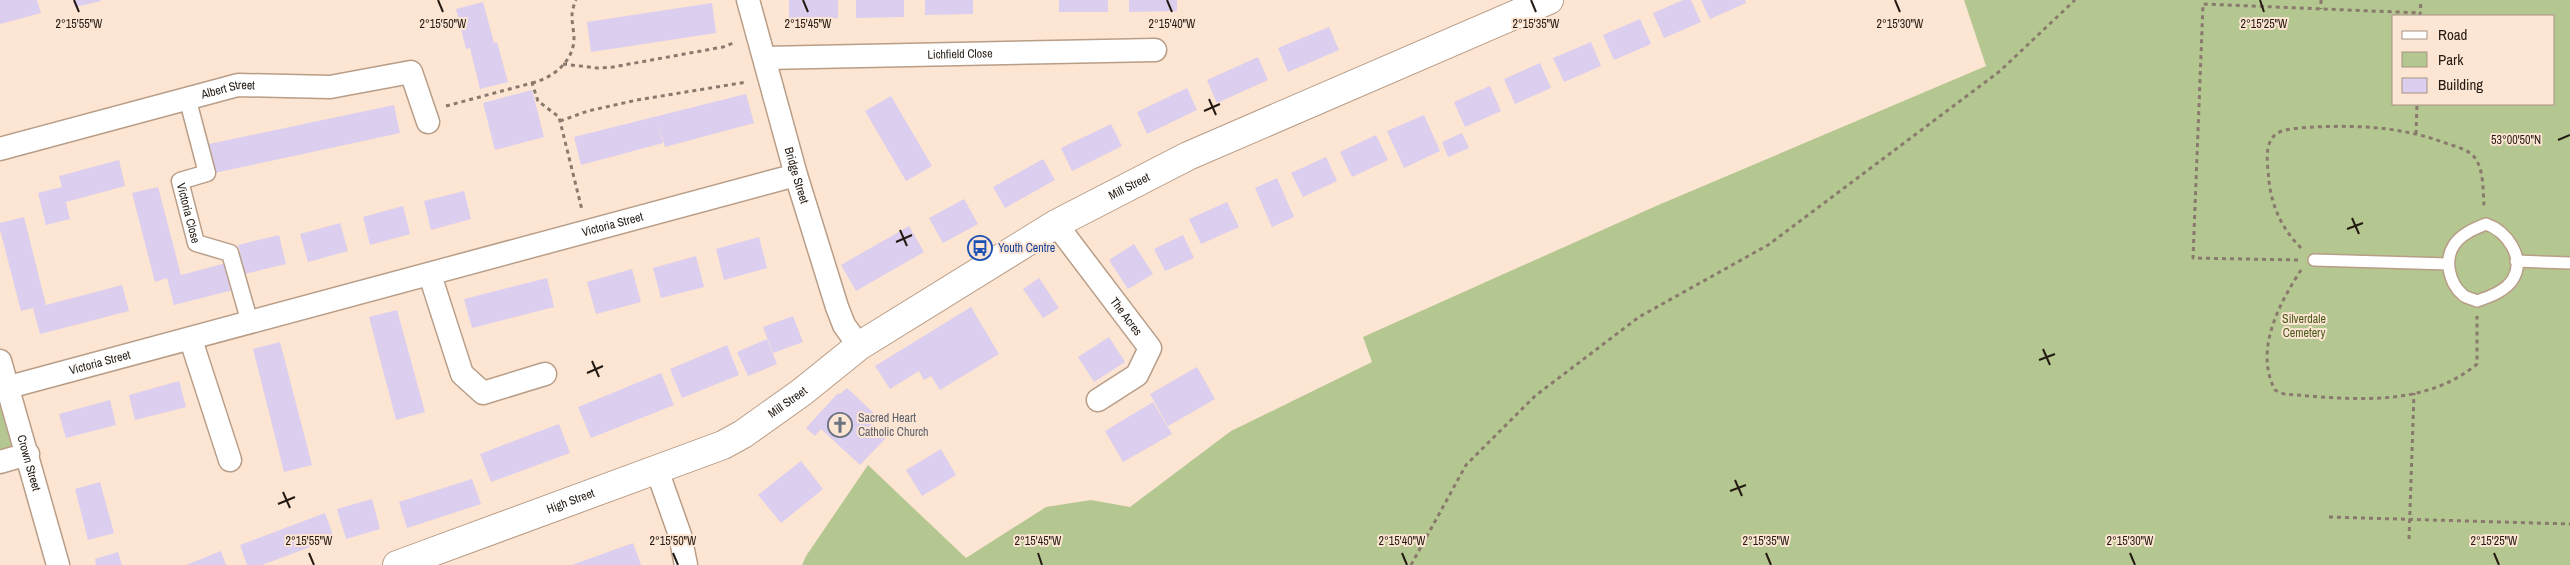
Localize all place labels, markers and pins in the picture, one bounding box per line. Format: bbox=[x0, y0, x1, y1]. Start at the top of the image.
bus stop icon: Youth Centre bbox=[967, 235, 993, 261]
place label: Youth Centre bbox=[998, 240, 1055, 256]
place label: Sacred Heart Catholic Church bbox=[858, 410, 929, 440]
church icon: Sacred Heart Catholic Church bbox=[827, 412, 853, 438]

